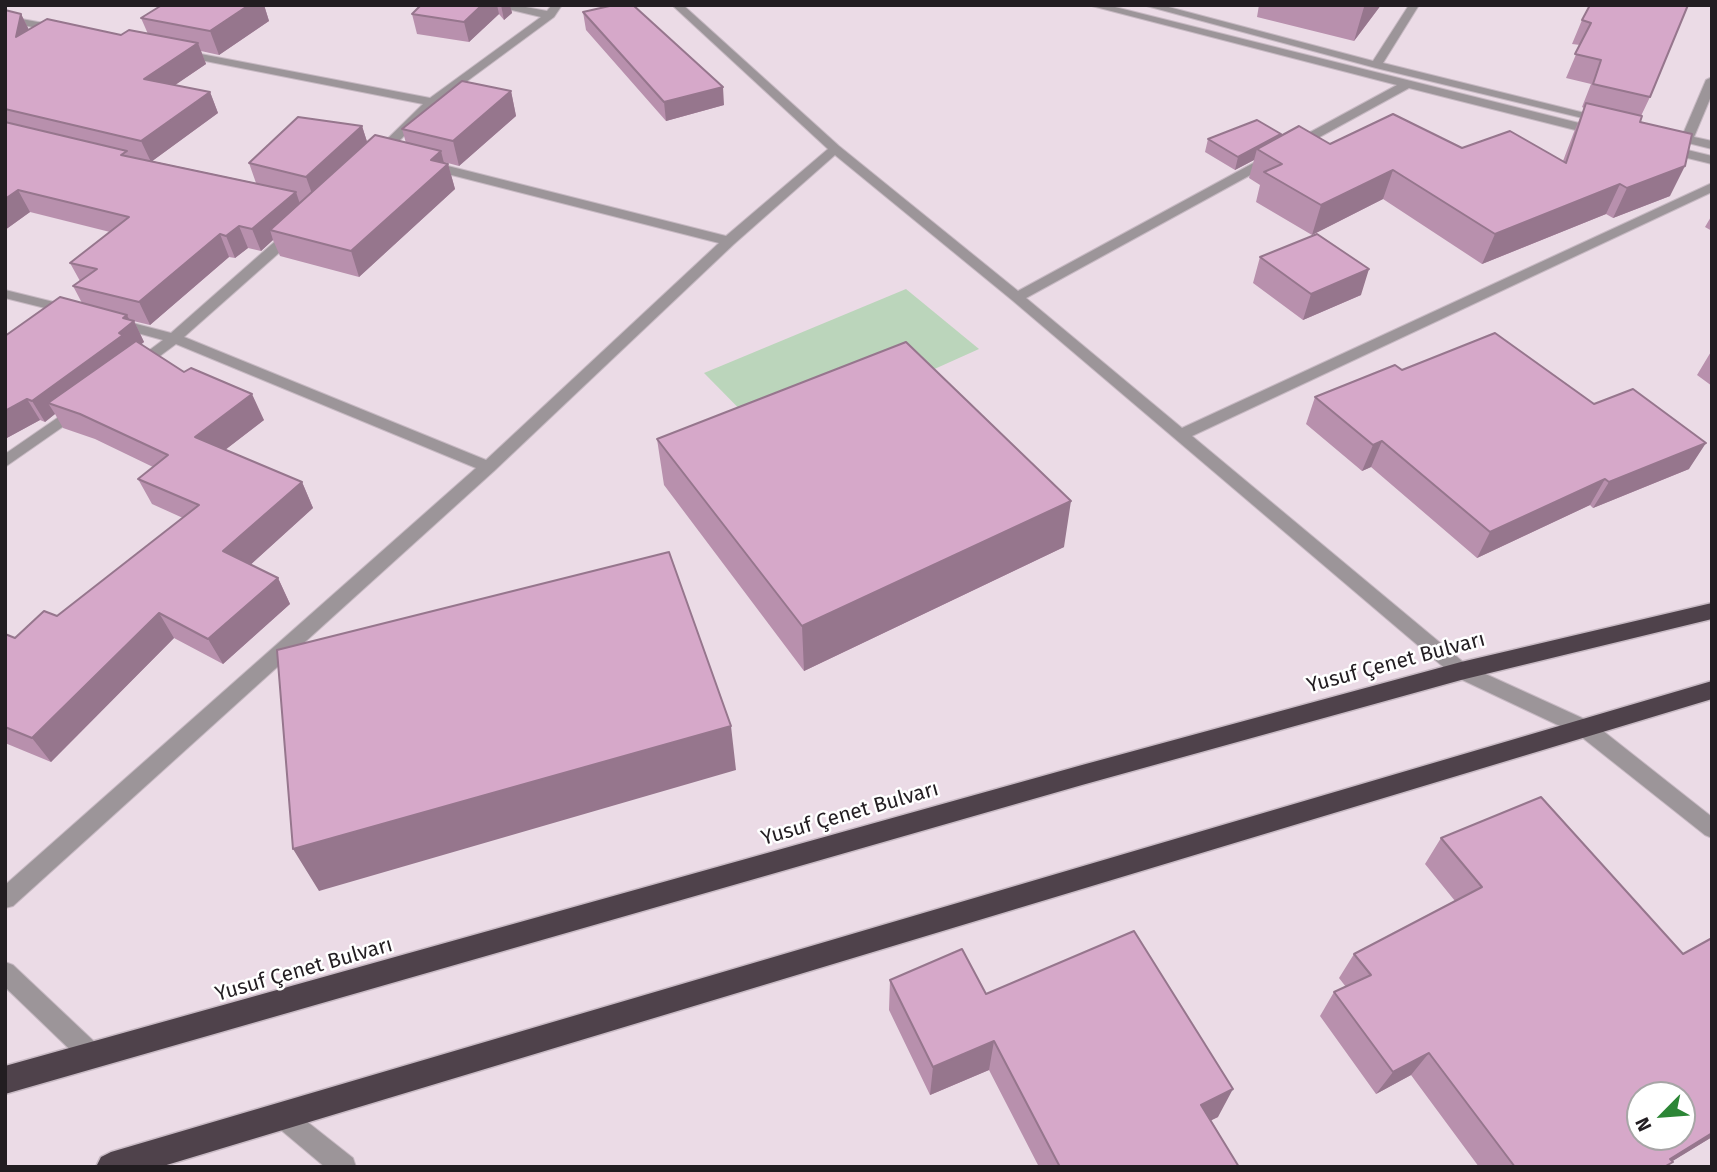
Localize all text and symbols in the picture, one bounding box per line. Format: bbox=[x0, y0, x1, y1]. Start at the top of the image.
street label: Yusuf Çenet Bulvarı bbox=[1304, 627, 1488, 699]
street label: Yusuf Çenet Bulvarı bbox=[758, 777, 942, 851]
street label: Yusuf Çenet Bulvarı bbox=[212, 933, 396, 1007]
north arrow bbox=[1626, 1081, 1696, 1151]
text: N bbox=[1630, 1114, 1656, 1135]

